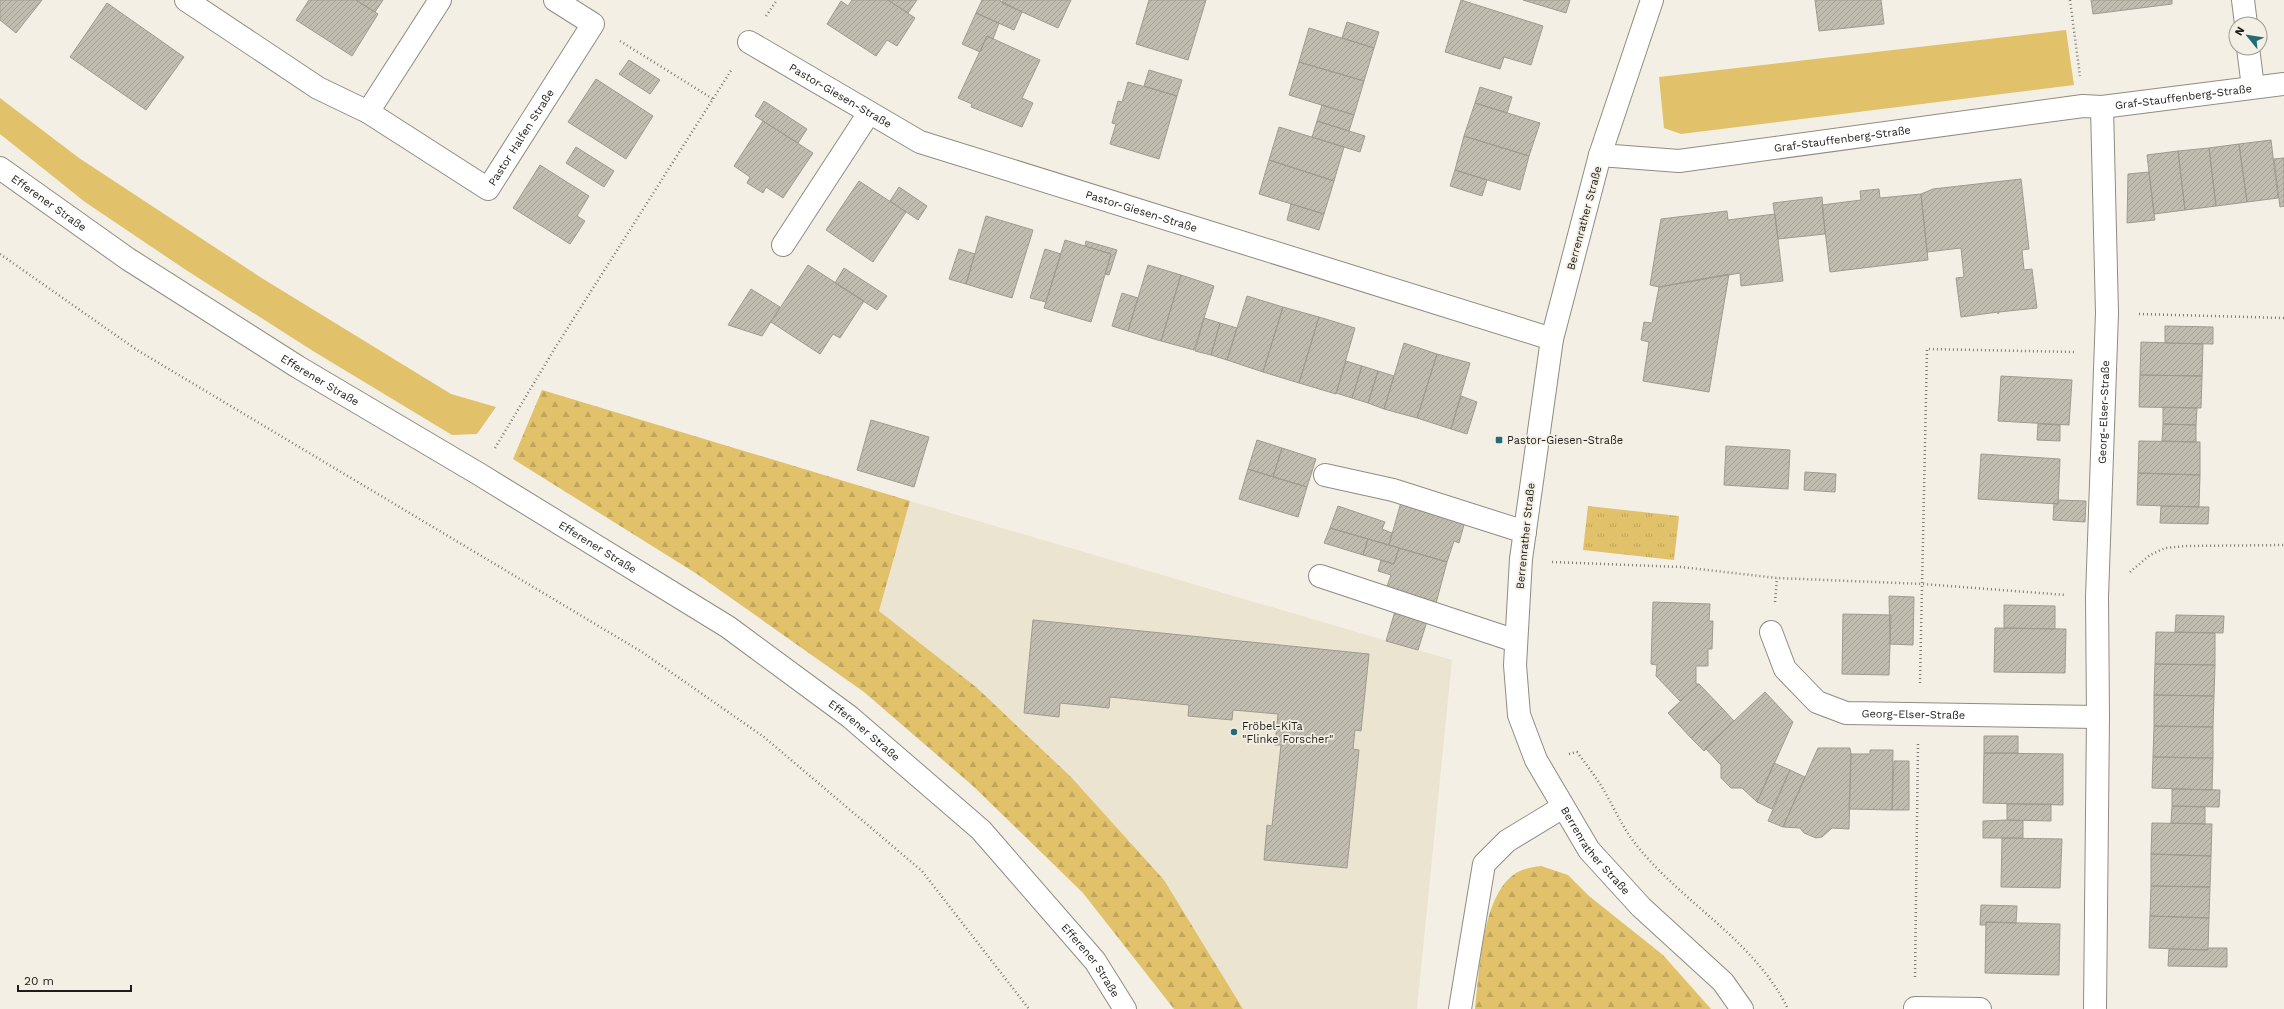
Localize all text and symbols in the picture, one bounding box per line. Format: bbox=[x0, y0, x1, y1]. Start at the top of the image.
north arrow bbox=[2228, 16, 2268, 56]
text: N bbox=[2232, 24, 2247, 38]
street label: Pastor-Giesen-Straße bbox=[787, 61, 894, 131]
street label: Graf-Stauffenberg-Straße bbox=[2114, 82, 2253, 112]
street label: Pastor Halfen Straße bbox=[486, 87, 557, 188]
street label: Graf-Stauffenberg-Straße bbox=[1773, 124, 1912, 155]
street label: Berrenrather Straße bbox=[1564, 165, 1605, 271]
street label: Efferener Straße bbox=[9, 172, 89, 234]
street label: Pastor-Giesen-Straße bbox=[1084, 188, 1199, 235]
street label: Efferener Straße bbox=[278, 352, 361, 409]
street label: Georg-Elser-Straße bbox=[2096, 360, 2112, 464]
place label: Pastor-Giesen-Straße bbox=[1507, 434, 1623, 447]
marker: Pastor-Giesen-Straße bbox=[1494, 435, 1504, 445]
street label: Berrenrather Straße bbox=[1513, 482, 1538, 590]
street label: Efferener Straße bbox=[556, 519, 639, 576]
street label: Efferener Straße bbox=[826, 697, 902, 764]
street label: Georg-Elser-Straße bbox=[1862, 707, 1965, 722]
place label: Fröbel-KiTa "Flinke Forscher" bbox=[1242, 720, 1333, 746]
marker: Fröbel-KiTa "Flinke Forscher" bbox=[1229, 727, 1239, 737]
street label: Berrenrather Straße bbox=[1558, 805, 1632, 897]
street label: Efferener Straße bbox=[1058, 921, 1122, 1000]
scale bar bbox=[18, 967, 131, 993]
text: 20 m bbox=[24, 974, 54, 988]

